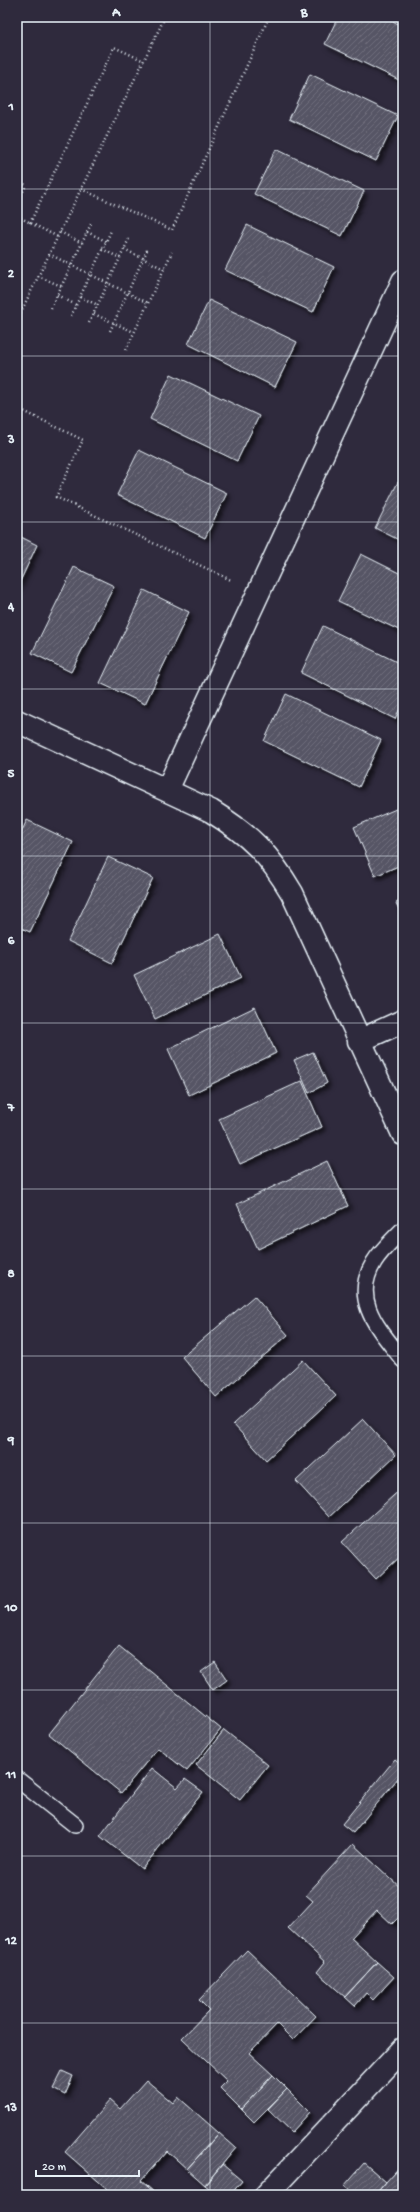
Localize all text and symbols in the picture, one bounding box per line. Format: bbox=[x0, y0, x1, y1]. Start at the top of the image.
text: A bbox=[111, 6, 121, 21]
text: B bbox=[300, 6, 309, 21]
text: 1 bbox=[7, 100, 14, 115]
text: 2 bbox=[8, 267, 15, 282]
text: 3 bbox=[7, 433, 15, 448]
text: 4 bbox=[7, 600, 15, 615]
text: 5 bbox=[8, 767, 15, 782]
text: 6 bbox=[8, 934, 15, 949]
text: 7 bbox=[7, 1101, 16, 1116]
text: 8 bbox=[7, 1267, 15, 1282]
text: 9 bbox=[7, 1434, 15, 1449]
text: 10 bbox=[4, 1601, 18, 1616]
text: 11 bbox=[5, 1768, 16, 1783]
text: 12 bbox=[4, 1934, 17, 1949]
text: 13 bbox=[4, 2101, 17, 2116]
scale bar bbox=[36, 2152, 139, 2178]
text: 20 m bbox=[42, 2161, 67, 2175]

